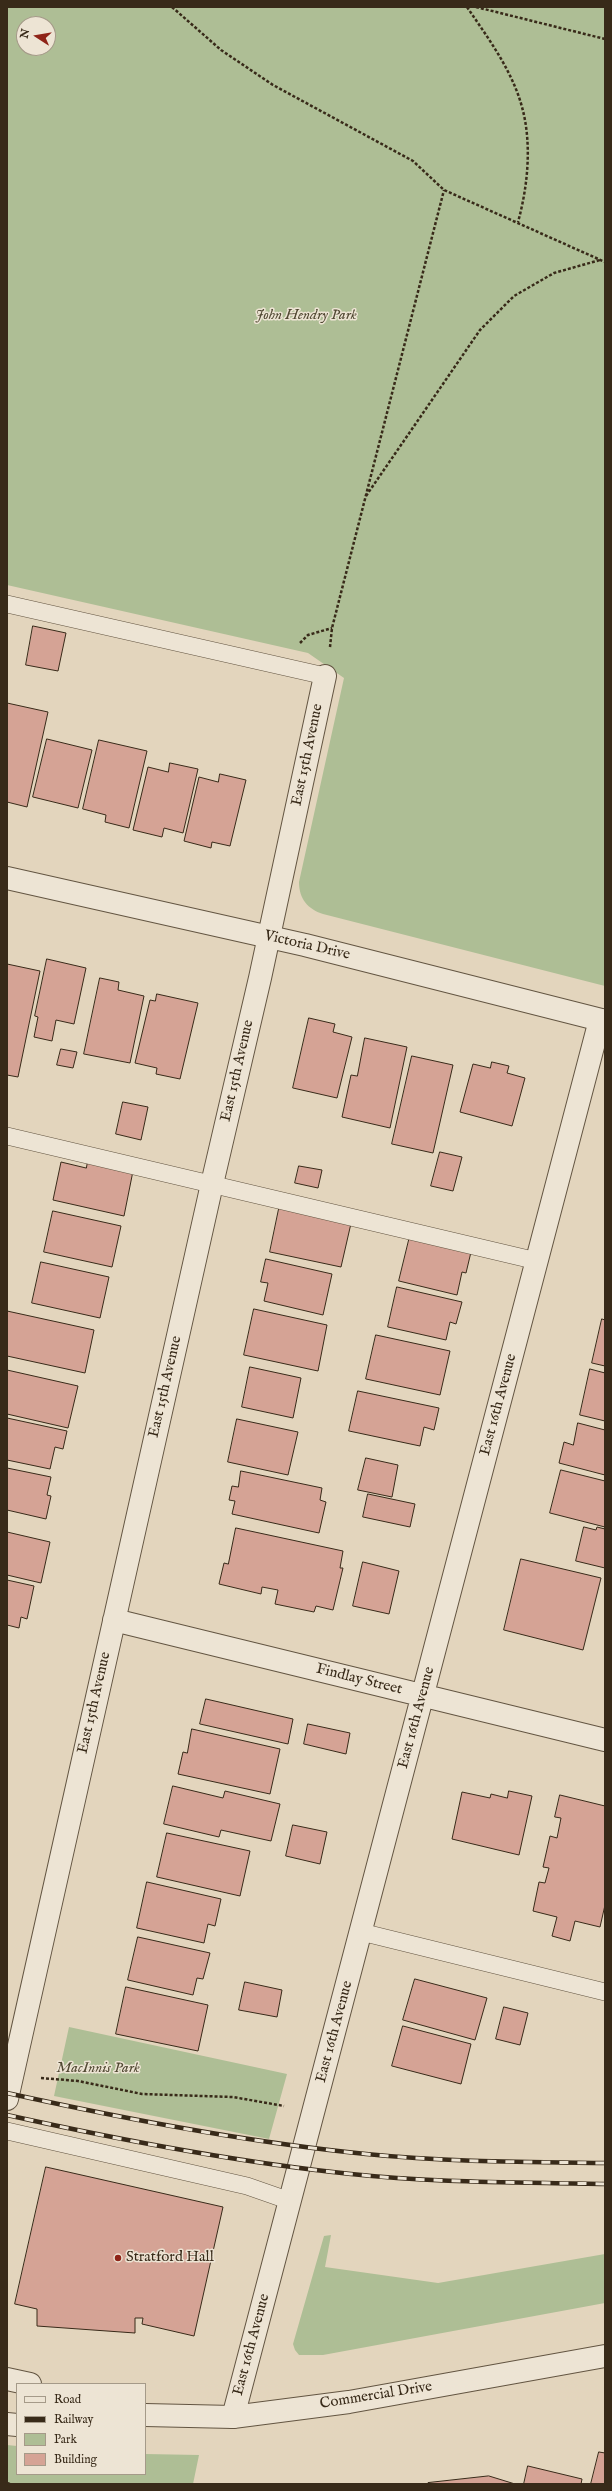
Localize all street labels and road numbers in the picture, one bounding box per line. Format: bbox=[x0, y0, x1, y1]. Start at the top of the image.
street label: East 15th Avenue bbox=[288, 702, 328, 808]
street label: Victoria Drive bbox=[262, 927, 352, 965]
street label: East 15th Avenue bbox=[218, 1018, 258, 1124]
street label: East 15th Avenue bbox=[146, 1334, 186, 1440]
street label: East 16th Avenue bbox=[477, 1352, 521, 1458]
street label: East 15th Avenue bbox=[75, 1650, 115, 1756]
street label: Findlay Street bbox=[314, 1661, 404, 1699]
street label: East 16th Avenue bbox=[395, 1665, 439, 1771]
street label: East 16th Avenue bbox=[313, 1979, 357, 2085]
street label: East 16th Avenue bbox=[230, 2292, 274, 2398]
street label: Commercial Drive bbox=[319, 2378, 433, 2414]

